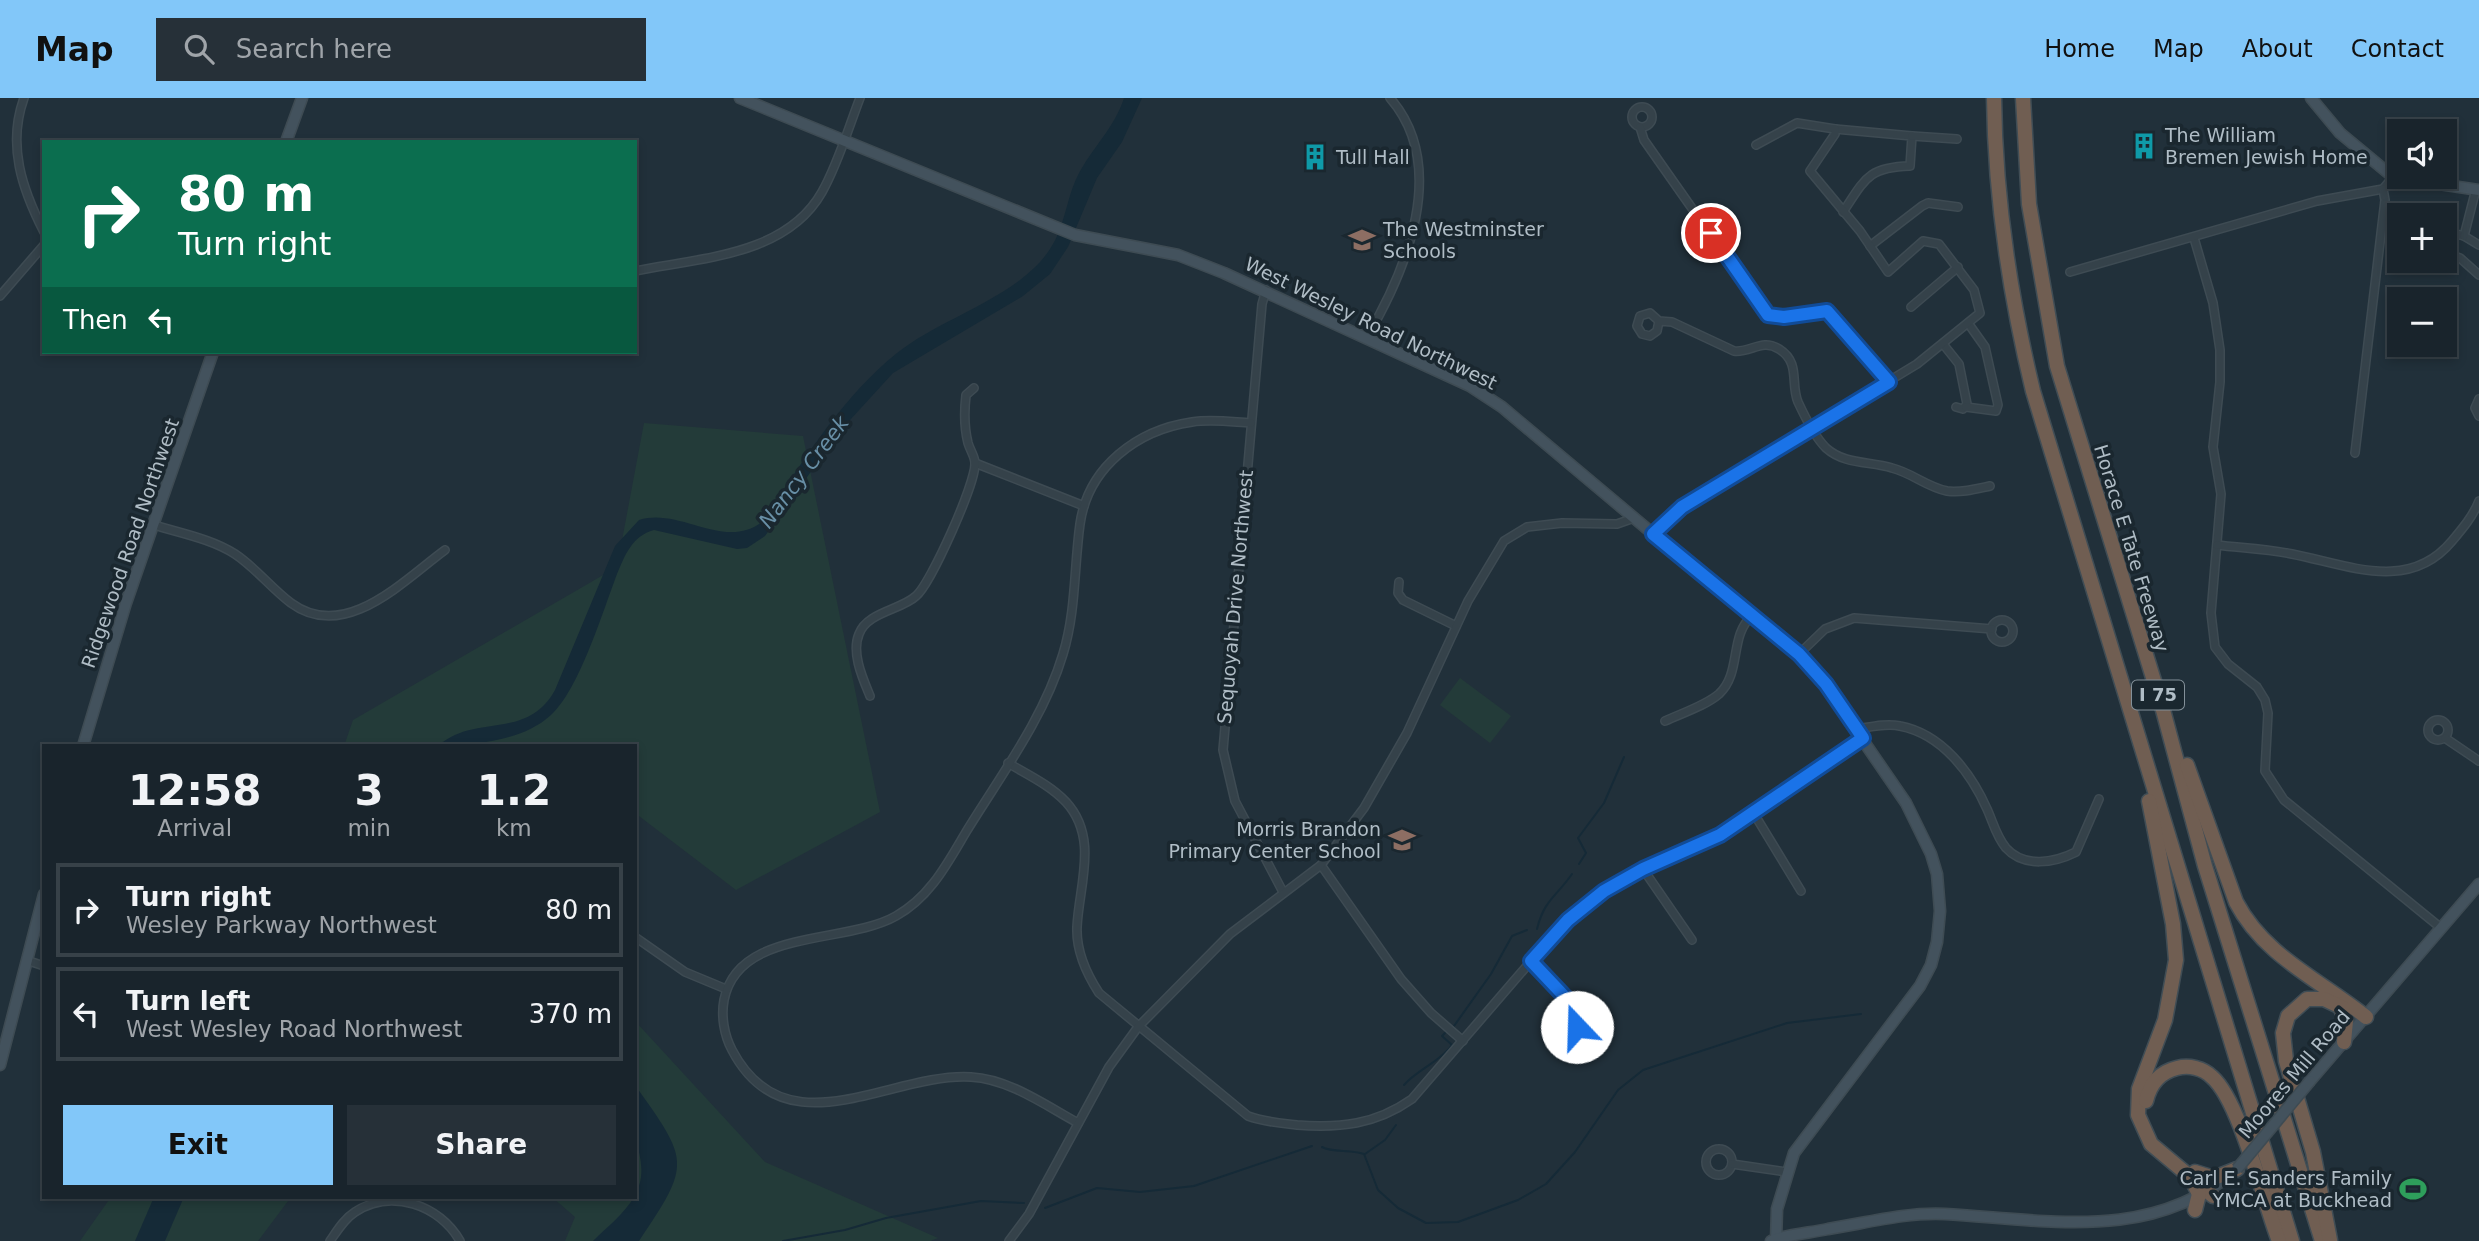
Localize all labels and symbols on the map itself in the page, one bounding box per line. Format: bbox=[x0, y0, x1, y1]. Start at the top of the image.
place label: The William Bremen Jewish Home bbox=[2164, 124, 2368, 168]
building icon: The William Bremen Jewish Home bbox=[2129, 131, 2159, 161]
building icon: Tull Hall bbox=[1300, 142, 1330, 172]
place label: Tull Hall bbox=[1335, 146, 1410, 168]
pin bbox=[1681, 203, 1741, 263]
place label: The Westminster Schools bbox=[1382, 218, 1544, 262]
school or university icon: The Westminster Schools bbox=[1347, 225, 1377, 255]
street label: West Wesley Road Northwest bbox=[1241, 252, 1501, 394]
water label: Nancy Creek bbox=[754, 411, 854, 533]
street label: Ridgewood Road Northwest bbox=[77, 415, 183, 671]
street label: Horace E Tate Freeway bbox=[2090, 442, 2174, 654]
street label: Sequoyah Drive Northwest bbox=[1213, 469, 1257, 725]
road number: I 75 bbox=[2132, 680, 2184, 710]
place label: Morris Brandon Primary Center School bbox=[1168, 818, 1381, 862]
school or university icon: Morris Brandon Primary Center School bbox=[1387, 825, 1417, 855]
position arrow bbox=[1540, 990, 1614, 1064]
street label: Moores Mill Road bbox=[2234, 1005, 2354, 1143]
place label: Carl E. Sanders Family YMCA at Buckhead bbox=[2179, 1167, 2392, 1211]
sports icon: Carl E. Sanders Family YMCA at Buckhead bbox=[2398, 1174, 2428, 1204]

